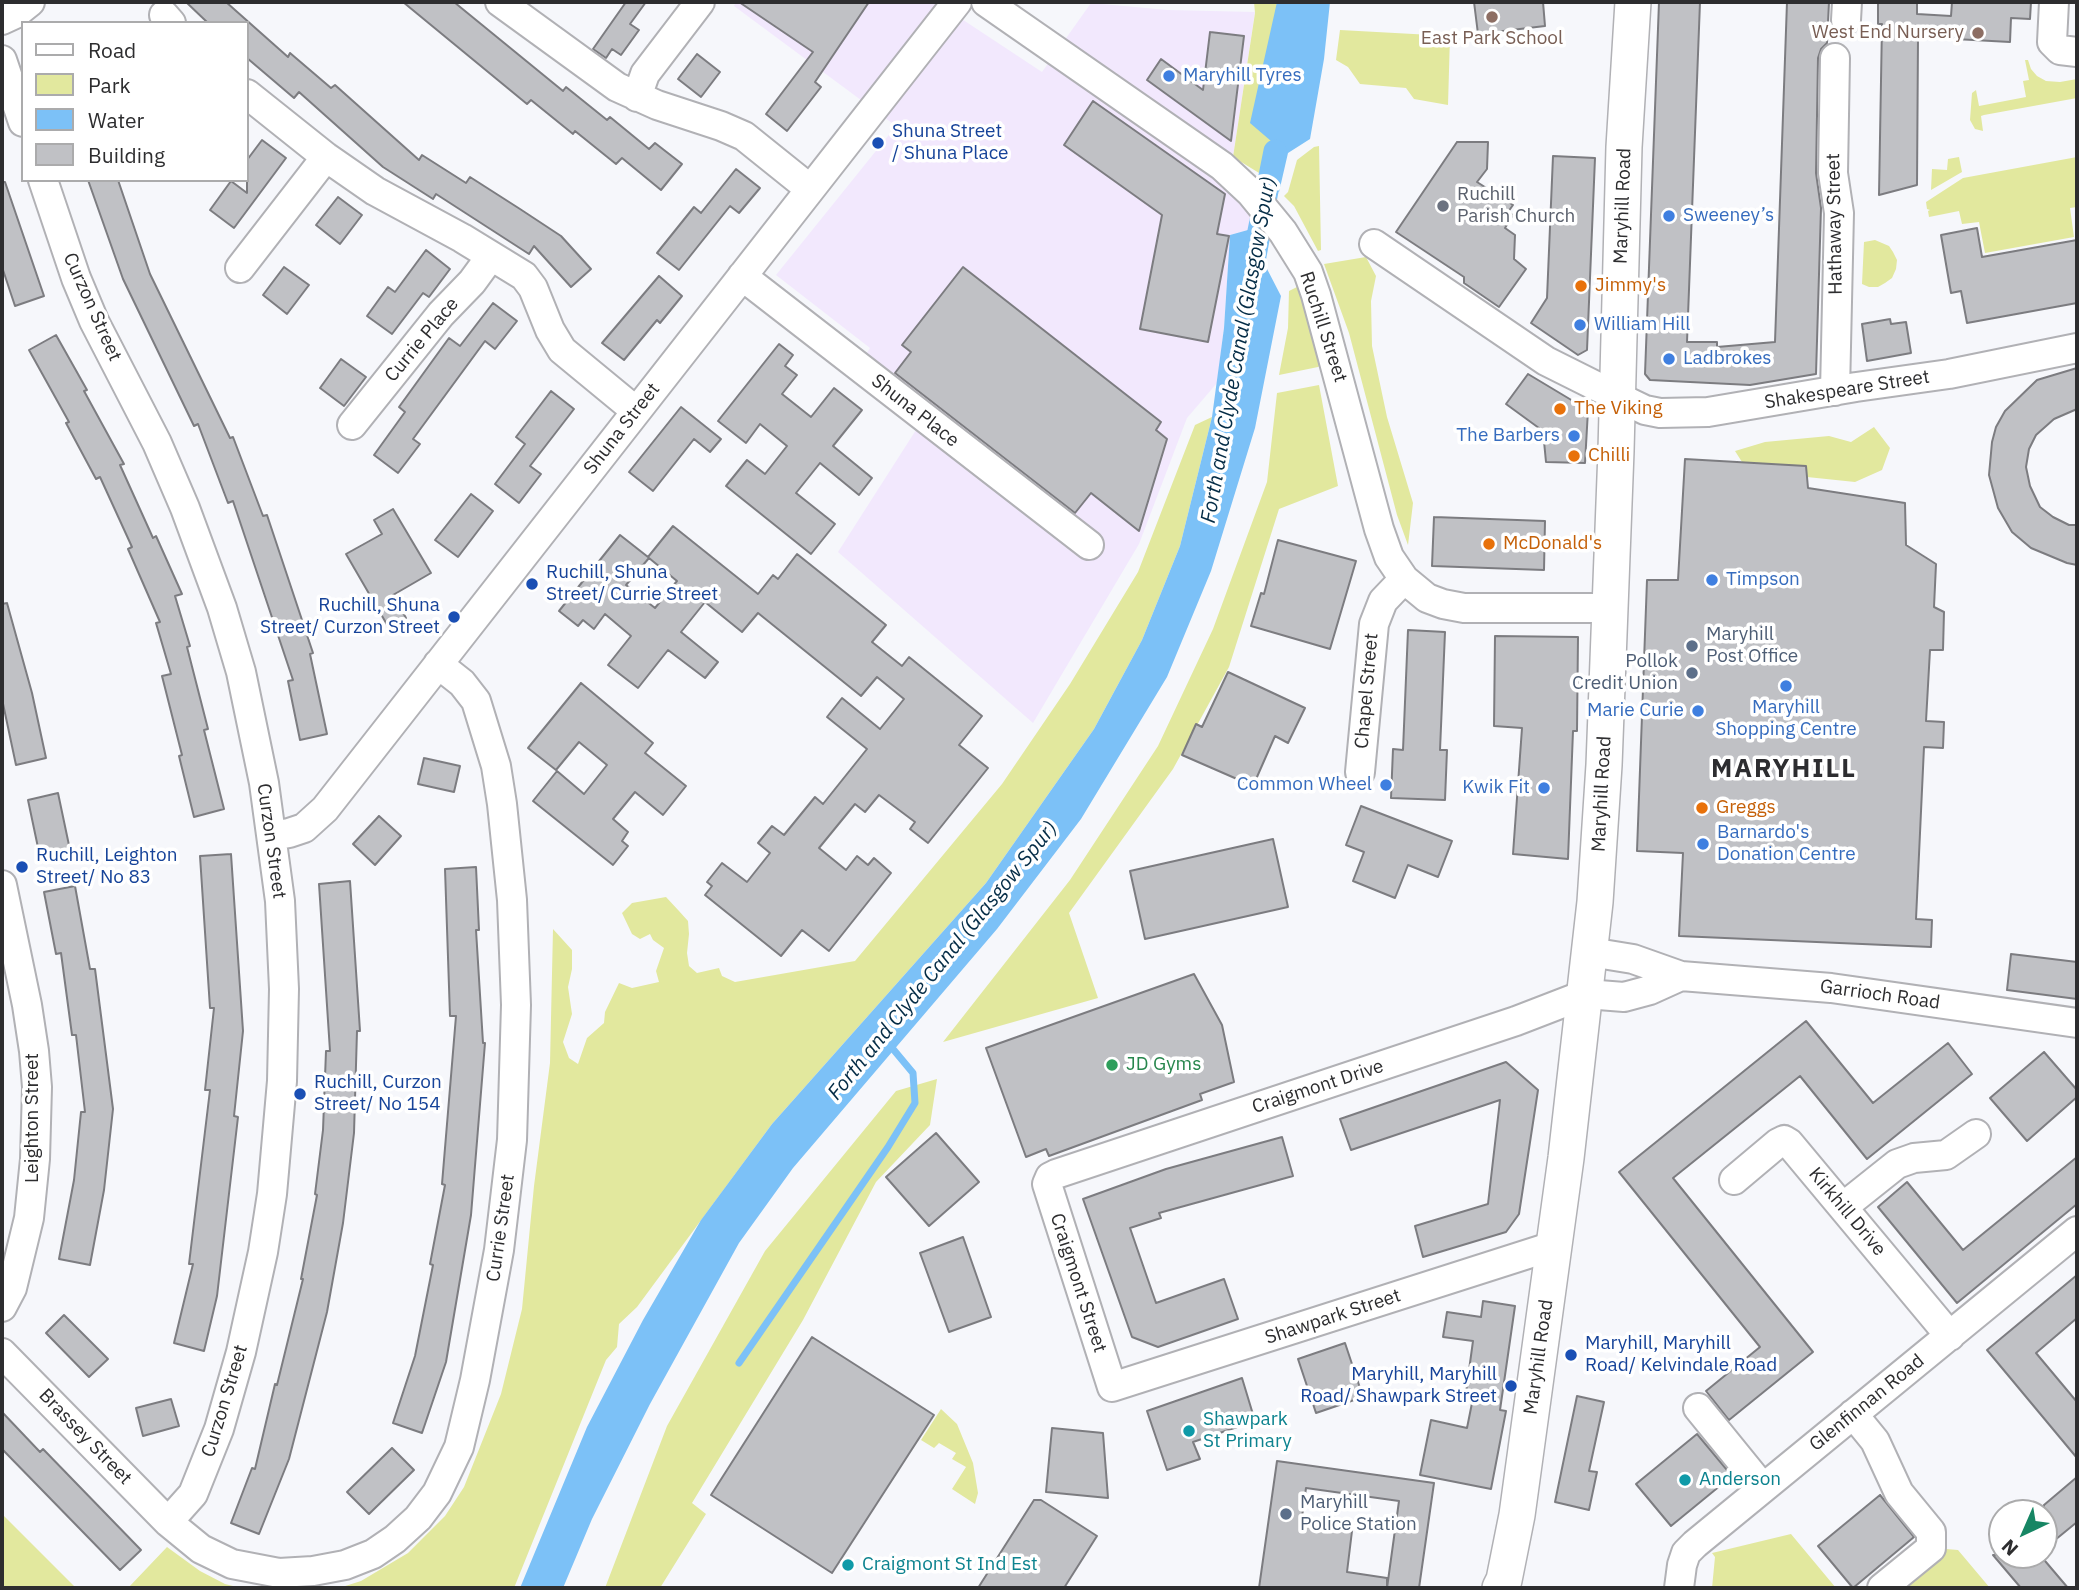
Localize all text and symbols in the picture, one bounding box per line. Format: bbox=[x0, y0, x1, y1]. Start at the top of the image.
marker: East Park School bbox=[1484, 9, 1500, 25]
legend bbox=[21, 21, 248, 182]
place label: West End Nursery bbox=[1812, 22, 1964, 44]
marker: West End Nursery bbox=[1970, 25, 1986, 41]
place label: East Park School bbox=[1421, 28, 1563, 50]
text: Road bbox=[88, 36, 136, 64]
place label: Maryhill Tyres bbox=[1183, 65, 1302, 87]
marker: Maryhill Tyres bbox=[1161, 68, 1177, 84]
text: Park bbox=[88, 71, 131, 99]
text: Water bbox=[88, 106, 144, 134]
place label: Shuna Street / Shuna Place bbox=[892, 121, 1009, 165]
marker: Shuna Street / Shuna Place bbox=[870, 135, 886, 151]
text: Building bbox=[88, 141, 165, 169]
street label: Maryhill Road bbox=[1610, 148, 1636, 264]
street label: Hathaway Street bbox=[1822, 153, 1848, 295]
water label: Forth and Clyde Canal (Glasgow Spur) bbox=[1196, 175, 1282, 525]
place label: Ruchill Parish Church bbox=[1457, 184, 1575, 228]
marker: Ruchill Parish Church bbox=[1435, 198, 1451, 214]
place label: Sweeney’s bbox=[1683, 205, 1774, 227]
marker: Sweeney’s bbox=[1661, 208, 1677, 224]
street label: Curzon Street bbox=[58, 249, 126, 365]
street label: Ruchill Street bbox=[1294, 269, 1352, 385]
place label: Jimmy's bbox=[1595, 275, 1666, 297]
marker: Jimmy's bbox=[1573, 278, 1589, 294]
street label: Currie Place bbox=[380, 293, 464, 387]
place label: William Hill bbox=[1594, 314, 1690, 336]
marker: William Hill bbox=[1572, 317, 1588, 333]
place label: Ladbrokes bbox=[1683, 348, 1772, 370]
marker: Ladbrokes bbox=[1661, 351, 1677, 367]
street label: Shakespeare Street bbox=[1763, 366, 1931, 414]
street label: Shuna Place bbox=[867, 370, 963, 452]
street label: Shuna Street bbox=[579, 379, 665, 479]
place label: The Viking bbox=[1574, 398, 1662, 420]
marker: The Viking bbox=[1552, 401, 1568, 417]
place label: The Barbers bbox=[1456, 425, 1560, 447]
marker: The Barbers bbox=[1566, 428, 1582, 444]
place label: Chilli bbox=[1588, 445, 1630, 467]
marker: Chilli bbox=[1566, 448, 1582, 464]
place label: McDonald's bbox=[1503, 533, 1602, 555]
marker: McDonald's bbox=[1481, 536, 1497, 552]
place label: Ruchill, Shuna Street/ Currie Street bbox=[546, 562, 718, 606]
place label: Timpson bbox=[1726, 569, 1800, 591]
marker: Timpson bbox=[1704, 572, 1720, 588]
marker: Ruchill, Shuna Street/ Currie Street bbox=[524, 576, 540, 592]
place label: Ruchill, Shuna Street/ Curzon Street bbox=[260, 595, 440, 639]
marker: Ruchill, Shuna Street/ Curzon Street bbox=[446, 609, 462, 625]
place label: Maryhill Post Office bbox=[1706, 624, 1798, 668]
street label: Chapel Street bbox=[1351, 632, 1383, 750]
marker: Maryhill Post Office bbox=[1684, 638, 1700, 654]
place label: Pollok Credit Union bbox=[1572, 651, 1678, 695]
marker: Pollok Credit Union bbox=[1684, 665, 1700, 681]
marker: Maryhill Shopping Centre bbox=[1778, 678, 1794, 694]
place label: Maryhill Shopping Centre bbox=[1715, 697, 1857, 741]
place label: Marie Curie bbox=[1587, 700, 1684, 722]
marker: Marie Curie bbox=[1690, 703, 1706, 719]
street label: Maryhill Road bbox=[1588, 735, 1616, 853]
district label: MARYHILL bbox=[1712, 753, 1856, 785]
place label: Common Wheel bbox=[1237, 774, 1372, 796]
marker: Common Wheel bbox=[1378, 777, 1394, 793]
place label: Kwik Fit bbox=[1462, 777, 1530, 799]
marker: Kwik Fit bbox=[1536, 780, 1552, 796]
street label: Curzon Street bbox=[252, 782, 290, 900]
place label: Greggs bbox=[1716, 797, 1776, 819]
marker: Greggs bbox=[1694, 800, 1710, 816]
water label: Forth and Clyde Canal (Glasgow Spur) bbox=[823, 817, 1063, 1105]
place label: Barnardo's Donation Centre bbox=[1717, 822, 1856, 866]
marker: Barnardo's Donation Centre bbox=[1695, 836, 1711, 852]
place label: Ruchill, Leighton Street/ No 83 bbox=[36, 845, 177, 889]
marker: Ruchill, Leighton Street/ No 83 bbox=[14, 859, 30, 875]
street label: Garrioch Road bbox=[1818, 975, 1942, 1015]
street label: Leighton Street bbox=[22, 1053, 44, 1183]
place label: JD Gyms bbox=[1126, 1054, 1201, 1076]
street label: Craigmont Drive bbox=[1249, 1055, 1387, 1119]
marker: JD Gyms bbox=[1104, 1057, 1120, 1073]
place label: Ruchill, Curzon Street/ No 154 bbox=[314, 1072, 442, 1116]
marker: Ruchill, Curzon Street/ No 154 bbox=[292, 1086, 308, 1102]
street label: Kirkhill Drive bbox=[1804, 1163, 1890, 1261]
street label: Currie Street bbox=[482, 1173, 520, 1283]
street label: Craigmont Street bbox=[1045, 1211, 1111, 1355]
street label: Shawpark Street bbox=[1262, 1284, 1404, 1350]
street label: Maryhill Road bbox=[1520, 1298, 1558, 1416]
place label: Maryhill, Maryhill Road/ Kelvindale Road bbox=[1585, 1333, 1777, 1377]
street label: Curzon Street bbox=[197, 1342, 253, 1460]
marker: Maryhill, Maryhill Road/ Kelvindale Road bbox=[1563, 1347, 1579, 1363]
street label: Glenfinnan Road bbox=[1805, 1350, 1929, 1456]
place label: Maryhill, Maryhill Road/ Shawpark Street bbox=[1300, 1364, 1497, 1408]
marker: Maryhill, Maryhill Road/ Shawpark Street bbox=[1503, 1378, 1519, 1394]
street label: Brassey Street bbox=[34, 1384, 136, 1490]
place label: Shawpark St Primary bbox=[1203, 1409, 1292, 1453]
marker: Shawpark St Primary bbox=[1181, 1423, 1197, 1439]
place label: Anderson bbox=[1699, 1469, 1781, 1491]
marker: Anderson bbox=[1677, 1472, 1693, 1488]
place label: Maryhill Police Station bbox=[1300, 1492, 1417, 1536]
north arrow bbox=[1988, 1499, 2058, 1569]
marker: Maryhill Police Station bbox=[1278, 1506, 1294, 1522]
text: N bbox=[1997, 1534, 2023, 1561]
place label: Craigmont St Ind Est bbox=[862, 1554, 1038, 1576]
marker: Craigmont St Ind Est bbox=[840, 1557, 856, 1573]

